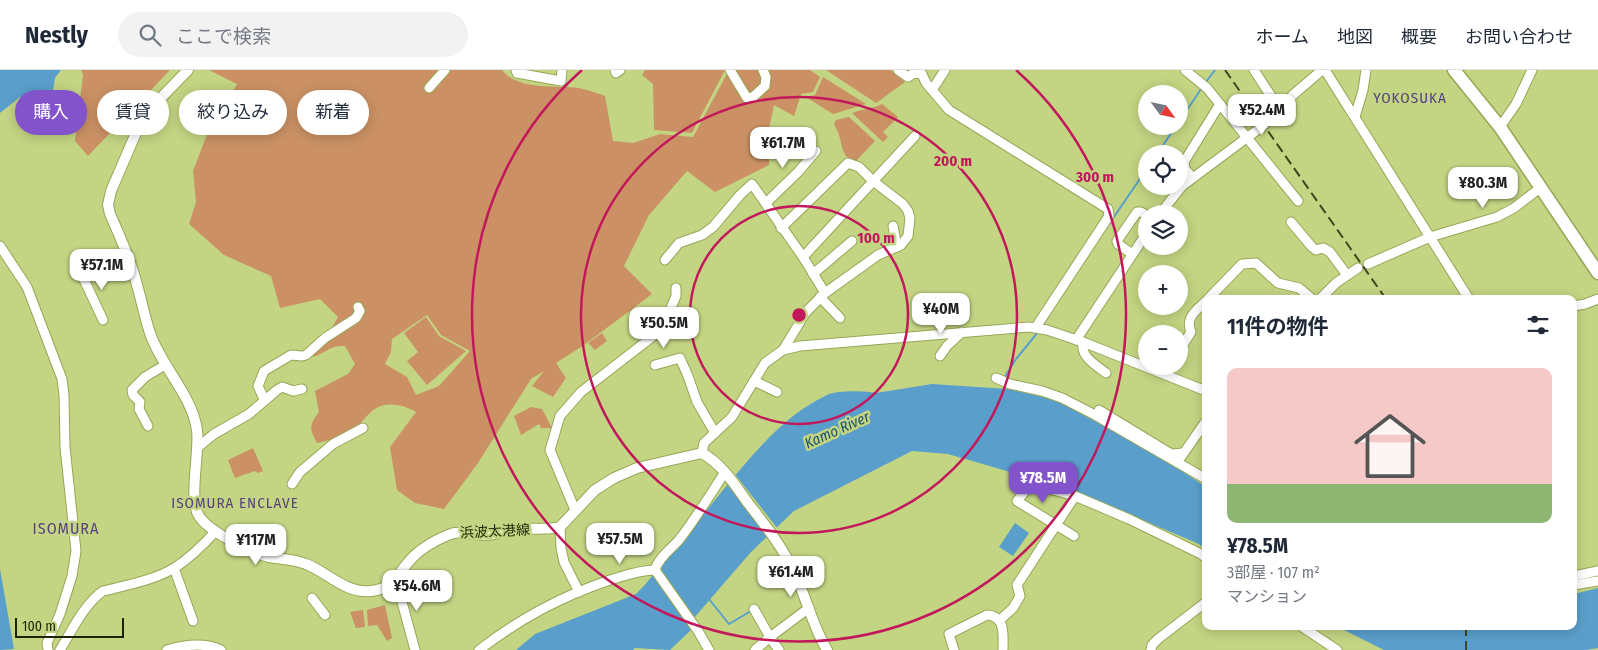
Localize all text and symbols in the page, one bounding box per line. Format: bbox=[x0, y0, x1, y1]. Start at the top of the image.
search box bbox=[118, 12, 468, 57]
text: Nestly bbox=[25, 21, 88, 49]
icon: search bbox=[136, 21, 164, 49]
text: ここで検索 bbox=[176, 25, 271, 48]
text: ホーム bbox=[1256, 26, 1309, 48]
text: 地図 bbox=[1337, 26, 1373, 48]
text: 概要 bbox=[1401, 26, 1437, 48]
text: お問い合わせ bbox=[1465, 26, 1573, 48]
north arrow bbox=[1138, 85, 1188, 135]
map controls bbox=[1138, 85, 1188, 375]
district label: YOKOSUKA bbox=[1373, 89, 1447, 107]
chip: 購入 bbox=[15, 90, 87, 135]
chip: 賃貸 bbox=[97, 90, 169, 135]
chip: 絞り込み bbox=[179, 90, 287, 135]
chip: 新着 bbox=[297, 90, 369, 135]
pin: ¥52.4M bbox=[1221, 93, 1303, 136]
text: ¥52.4M bbox=[1239, 100, 1285, 119]
pin: ¥61.7M bbox=[742, 126, 824, 169]
text: ¥61.7M bbox=[761, 133, 805, 152]
button: locate bbox=[1138, 145, 1188, 195]
text: 200 m bbox=[933, 152, 972, 170]
pin: ¥80.3M bbox=[1442, 166, 1524, 209]
text: 300 m bbox=[1075, 168, 1114, 186]
text: ¥80.3M bbox=[1459, 173, 1507, 192]
button: layers bbox=[1138, 205, 1188, 255]
text: 100 m bbox=[857, 229, 895, 247]
pin: ¥57.1M bbox=[61, 248, 143, 291]
text: ¥57.1M bbox=[81, 255, 123, 274]
button: + bbox=[1138, 265, 1188, 315]
pin: ¥40M bbox=[911, 292, 971, 335]
text: ¥40M bbox=[923, 299, 959, 318]
pin: ¥50.5M bbox=[623, 306, 705, 349]
centre of rings bbox=[790, 306, 808, 324]
icon: filters bbox=[1524, 311, 1552, 339]
text: ¥50.5M bbox=[640, 313, 688, 332]
text: 11件の物件 bbox=[1227, 314, 1328, 340]
button: − bbox=[1138, 325, 1188, 375]
icon: home bbox=[1345, 401, 1435, 491]
water label: Kamo River bbox=[802, 407, 873, 452]
pin: ¥78.5M bbox=[1002, 462, 1084, 504]
text: ¥78.5M bbox=[1020, 468, 1066, 487]
district label: ISOMURA ENCLAVE bbox=[171, 494, 299, 512]
district label: ISOMURA bbox=[33, 519, 99, 538]
street label: 浜波太港線 bbox=[460, 521, 530, 542]
pin: ¥57.5M bbox=[579, 522, 661, 565]
pin: ¥117M bbox=[221, 524, 291, 566]
text: ¥57.5M bbox=[597, 529, 643, 548]
text: ¥117M bbox=[236, 530, 276, 549]
text: ¥78.5M bbox=[1227, 533, 1288, 559]
pin: ¥61.4M bbox=[750, 556, 832, 598]
text: ¥61.4M bbox=[768, 562, 814, 581]
text: 3部屋 · 107 m² bbox=[1227, 563, 1320, 582]
pin: ¥54.6M bbox=[376, 570, 458, 612]
text: ¥54.6M bbox=[393, 576, 441, 595]
text: マンション bbox=[1227, 587, 1307, 606]
scale bar bbox=[15, 615, 124, 638]
text: 100 m bbox=[22, 618, 56, 635]

